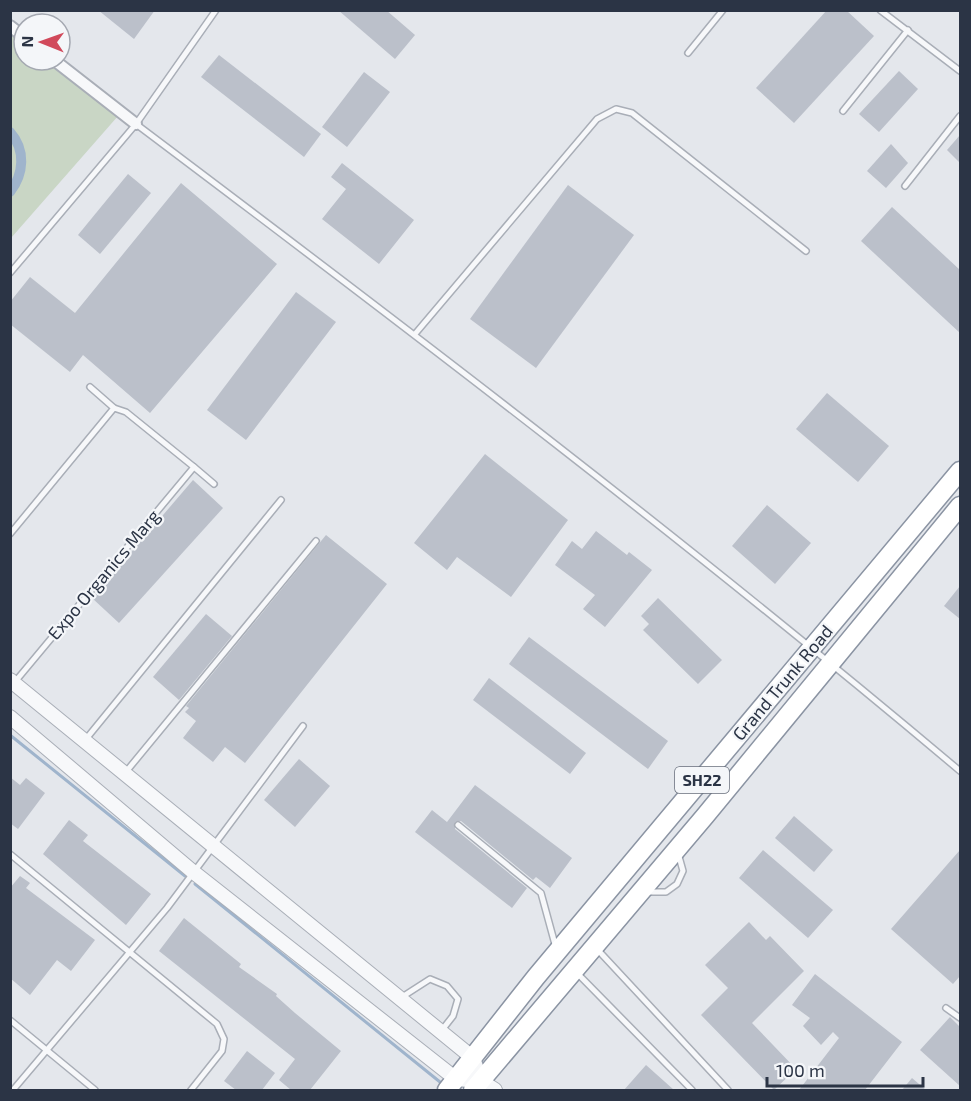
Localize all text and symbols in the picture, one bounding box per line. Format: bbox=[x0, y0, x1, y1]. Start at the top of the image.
north arrow bbox=[12, 12, 72, 72]
text: N bbox=[17, 36, 36, 48]
street label: Expo Organics Marg bbox=[42, 505, 164, 644]
street label: Grand Trunk Road bbox=[728, 620, 837, 745]
road number: SH22 bbox=[675, 767, 729, 793]
scale bar bbox=[767, 1050, 923, 1088]
text: 100 m bbox=[776, 1059, 825, 1081]

